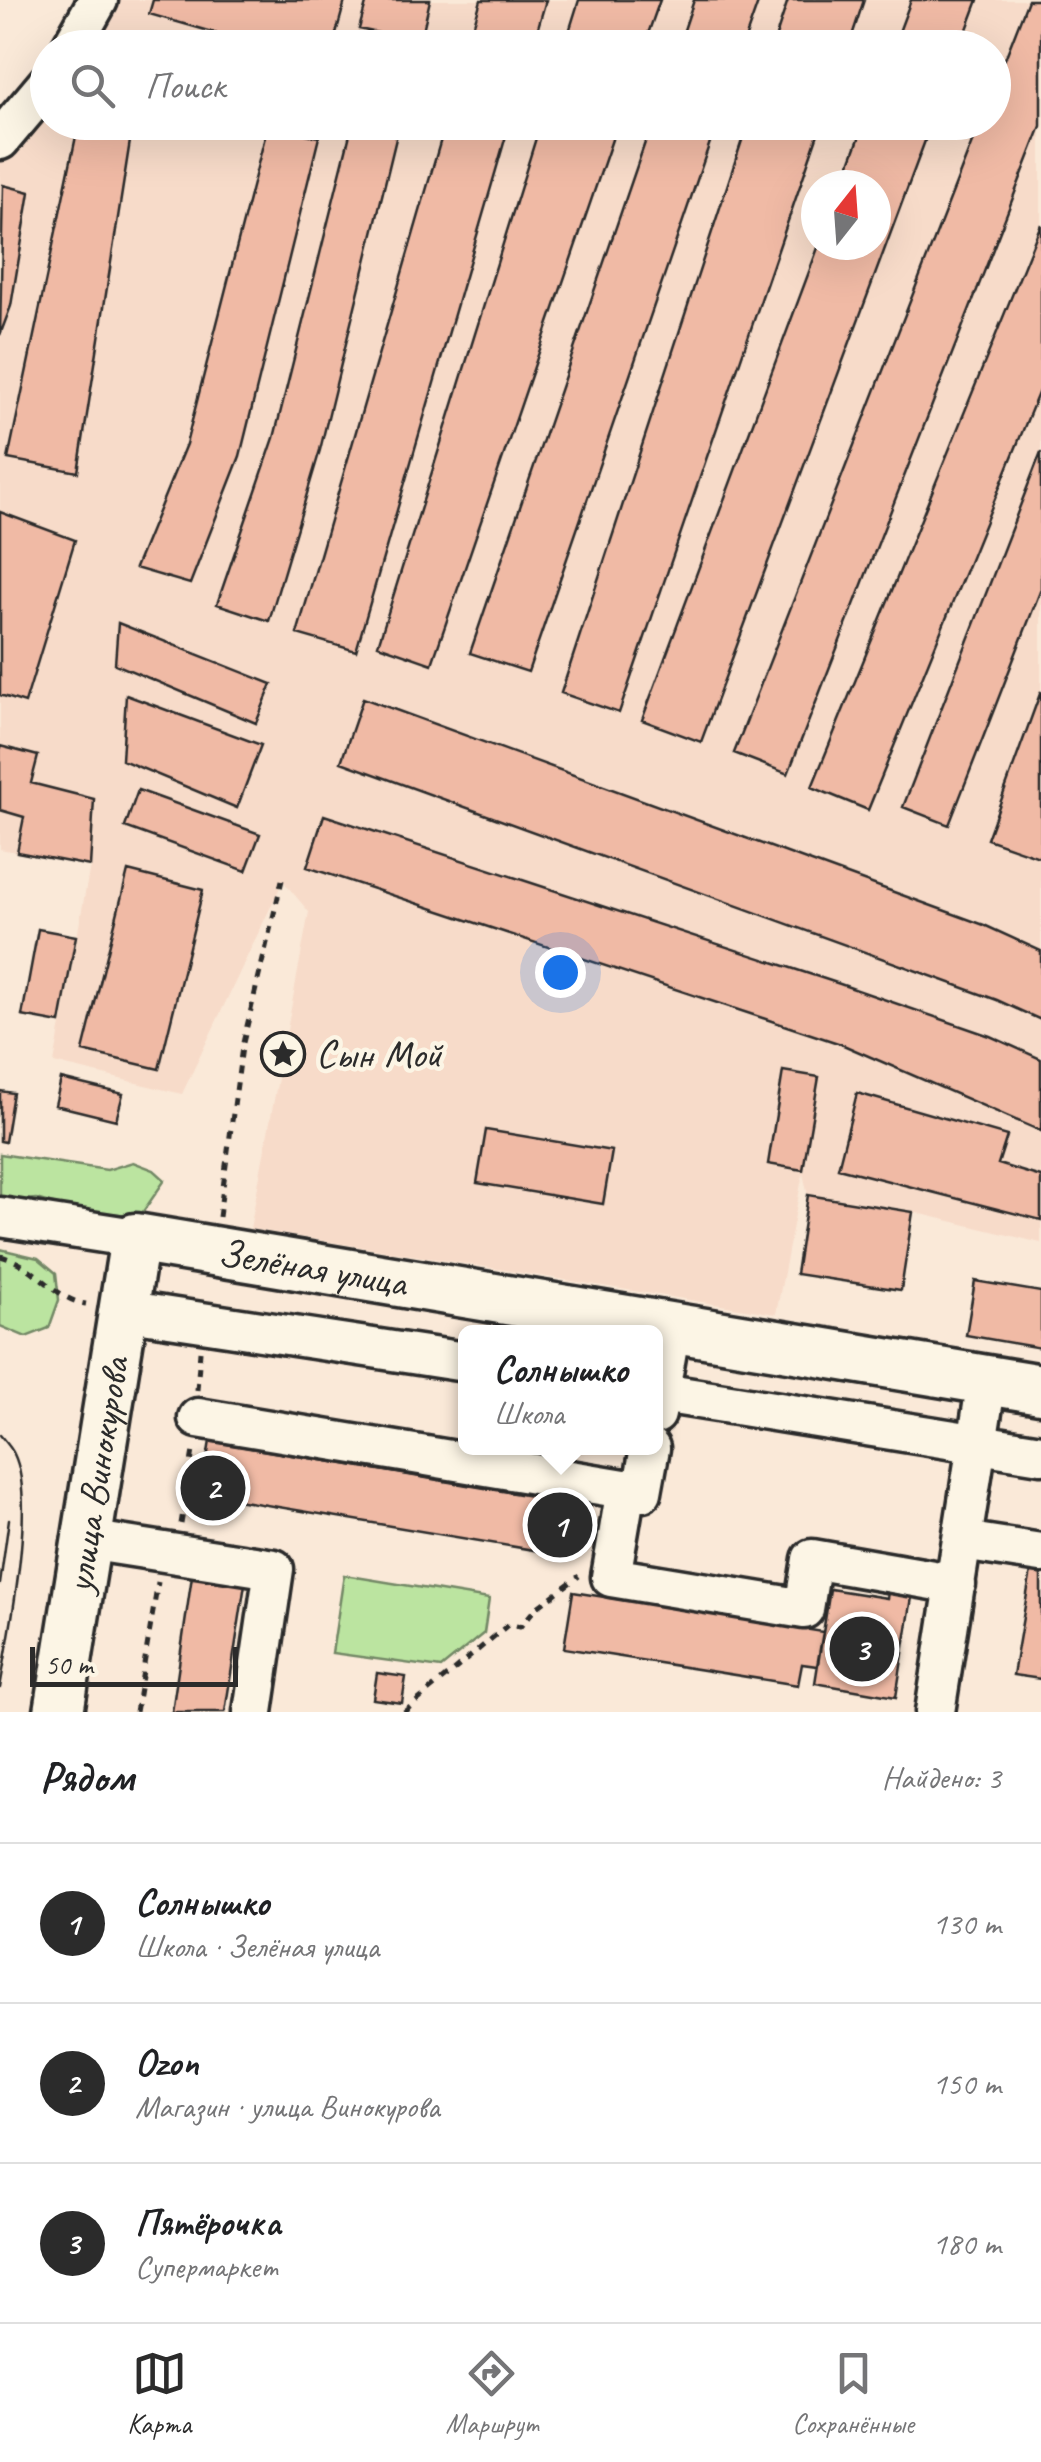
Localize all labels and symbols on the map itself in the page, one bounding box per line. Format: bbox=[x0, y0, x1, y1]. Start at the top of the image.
north arrow bbox=[801, 170, 891, 260]
your location bbox=[535, 947, 586, 998]
place label: Сын Мой bbox=[316, 1029, 444, 1079]
place icon: Сын Мой bbox=[260, 1031, 306, 1077]
street label: Зелёная улица bbox=[215, 1227, 413, 1308]
street label: улица Винокурова bbox=[53, 1351, 141, 1598]
pin: 2 bbox=[180, 1450, 246, 1526]
pin: 1 bbox=[528, 1488, 592, 1562]
pin: 3 bbox=[830, 1612, 894, 1686]
scale bar bbox=[30, 1642, 238, 1686]

